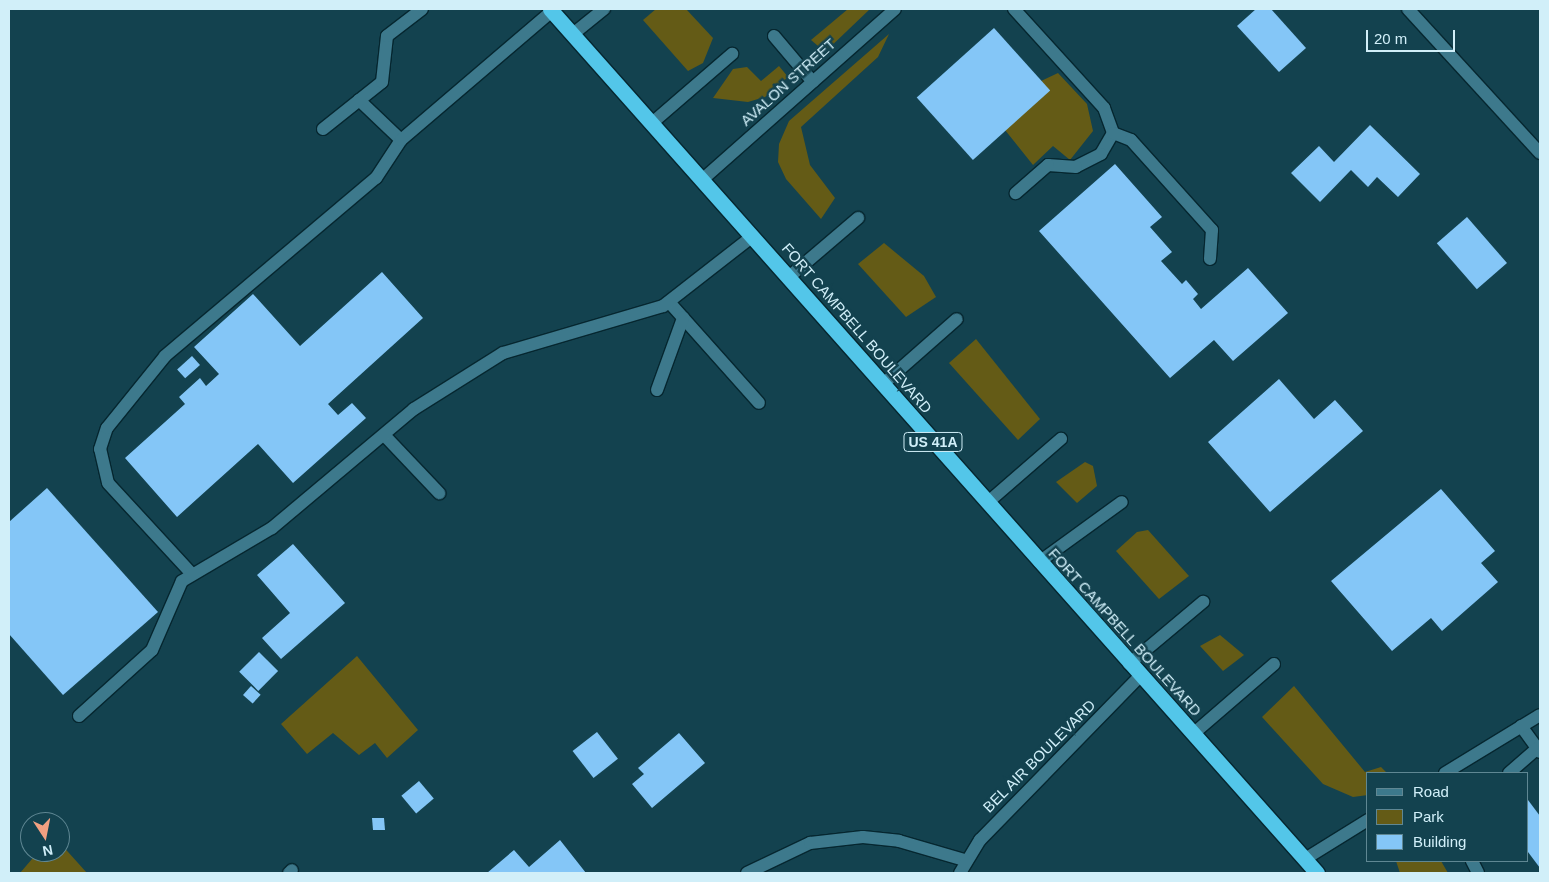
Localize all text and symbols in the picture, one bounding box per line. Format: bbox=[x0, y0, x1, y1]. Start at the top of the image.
scale bar bbox=[1369, 20, 1458, 52]
text: 20 m bbox=[1374, 30, 1407, 47]
street label: AVALON STREET bbox=[737, 35, 839, 129]
street label: FORT CAMPBELL BOULEVARD bbox=[778, 239, 936, 417]
road number: US 41A bbox=[903, 431, 963, 454]
street label: FORT CAMPBELL BOULEVARD bbox=[1045, 544, 1205, 720]
street label: BEL AIR BOULEVARD bbox=[979, 696, 1099, 816]
legend bbox=[1366, 772, 1529, 862]
text: Road bbox=[1413, 783, 1449, 800]
text: Park bbox=[1413, 808, 1444, 825]
north arrow bbox=[20, 812, 70, 862]
text: Building bbox=[1413, 833, 1466, 850]
text: N bbox=[41, 842, 54, 860]

